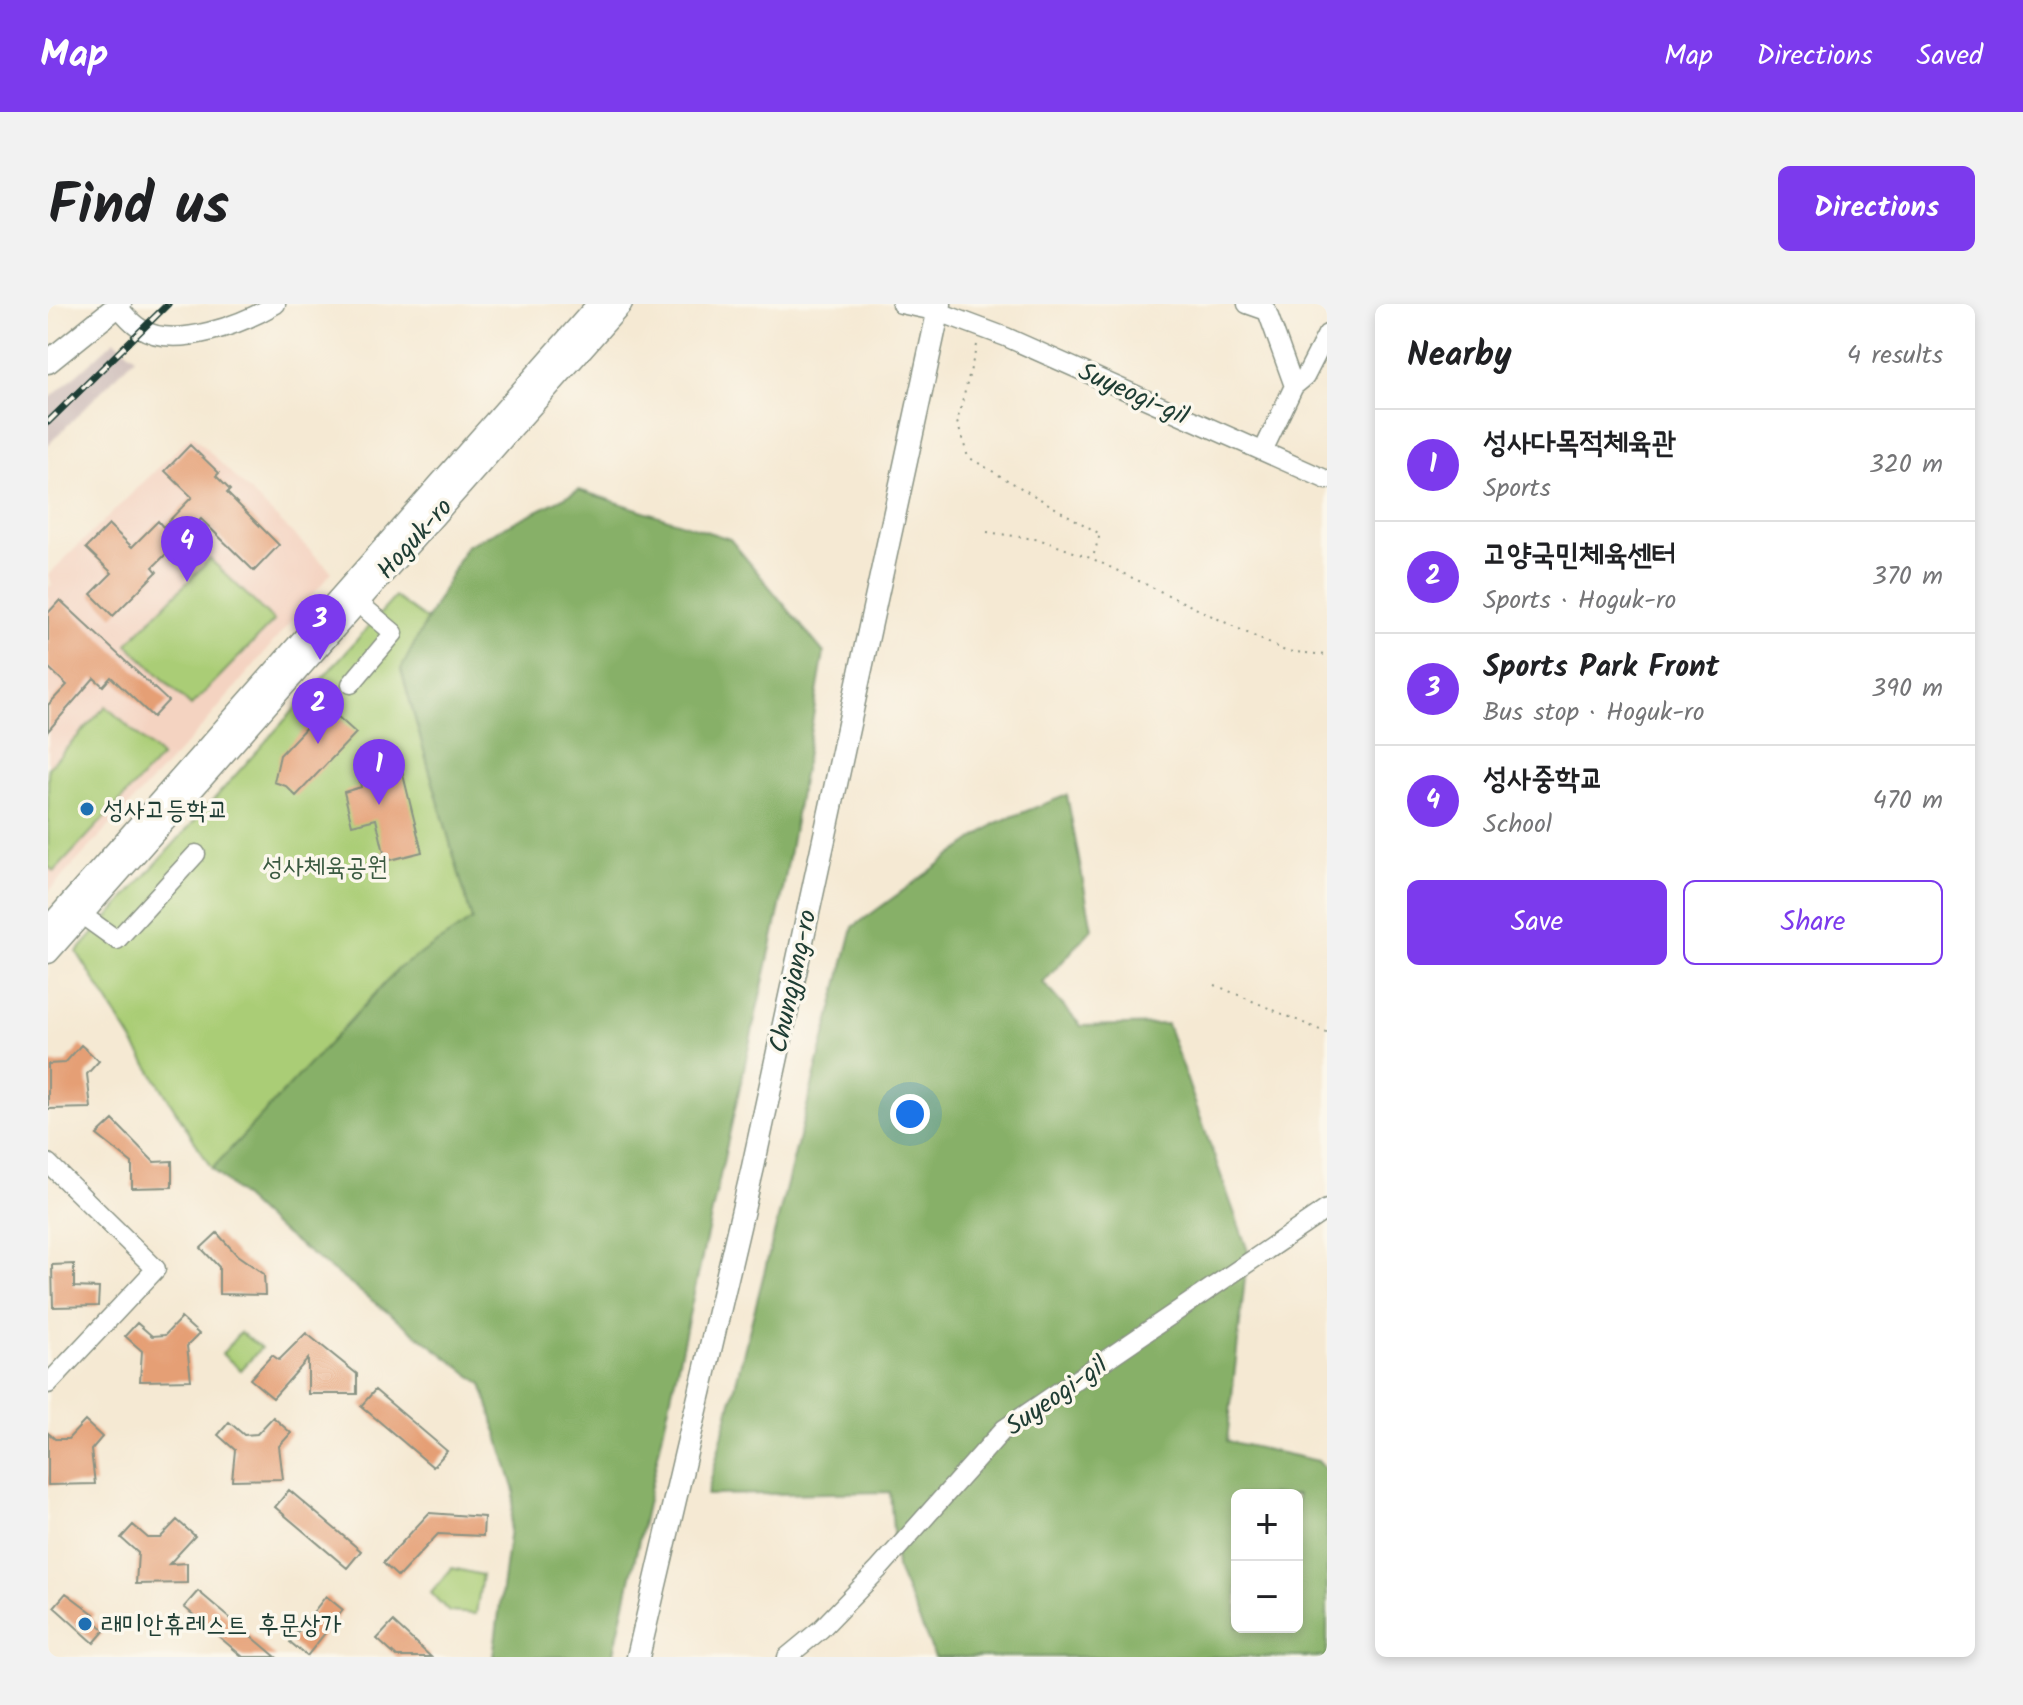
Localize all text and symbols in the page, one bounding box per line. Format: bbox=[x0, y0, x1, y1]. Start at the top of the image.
text: Map bbox=[40, 26, 109, 86]
text: Map bbox=[1664, 34, 1713, 79]
text: Directions bbox=[1757, 34, 1873, 79]
text: Saved bbox=[1917, 34, 1983, 79]
text: Find us bbox=[48, 163, 229, 253]
button: Directions bbox=[1778, 166, 1975, 251]
text: Nearby bbox=[1407, 329, 1512, 383]
text: 4 results bbox=[1847, 335, 1943, 377]
street label: Suyeogi-gil bbox=[1071, 352, 1195, 438]
text: 성사다목적체육관 bbox=[1483, 420, 1676, 468]
text: 1 bbox=[1429, 444, 1437, 486]
text: 320 m bbox=[1869, 444, 1943, 486]
text: Sports bbox=[1483, 468, 1551, 510]
street label: Hoguk-ro bbox=[367, 489, 464, 590]
pin: 4 bbox=[161, 516, 213, 582]
text: 고양국민체육센터 bbox=[1483, 532, 1676, 580]
text: 2 bbox=[1425, 556, 1441, 598]
text: 370 m bbox=[1872, 556, 1943, 598]
text: Sports · Hoguk-ro bbox=[1483, 580, 1676, 622]
pin: 3 bbox=[294, 594, 346, 660]
text: Sports Park Front bbox=[1483, 644, 1719, 692]
text: 3 bbox=[1426, 668, 1440, 710]
text: 390 m bbox=[1871, 668, 1943, 710]
pin: 2 bbox=[292, 678, 344, 744]
text: Bus stop · Hoguk-ro bbox=[1483, 692, 1705, 734]
pin: 1 bbox=[353, 739, 405, 805]
text: 성사중학교 bbox=[1483, 756, 1604, 804]
text: 4 bbox=[1426, 780, 1440, 822]
text: 470 m bbox=[1873, 780, 1943, 822]
place label: 성사고등학교 bbox=[103, 790, 229, 832]
marker: 성사고등학교 bbox=[78, 800, 96, 818]
text: School bbox=[1483, 804, 1552, 846]
park label: 성사체육공원 bbox=[262, 847, 388, 889]
button: Save bbox=[1407, 880, 1667, 965]
button: Share bbox=[1683, 880, 1943, 965]
street label: Chungjang-ro bbox=[758, 906, 830, 1057]
your location bbox=[890, 1094, 930, 1134]
street label: Suyeogi-gil bbox=[997, 1346, 1117, 1448]
map controls bbox=[1231, 1489, 1303, 1633]
button: + bbox=[1231, 1489, 1303, 1561]
button: − bbox=[1231, 1561, 1303, 1633]
place label: 래미안휴레스트 후문상가 bbox=[101, 1605, 342, 1647]
marker: 래미안휴레스트 후문상가 bbox=[76, 1615, 94, 1633]

